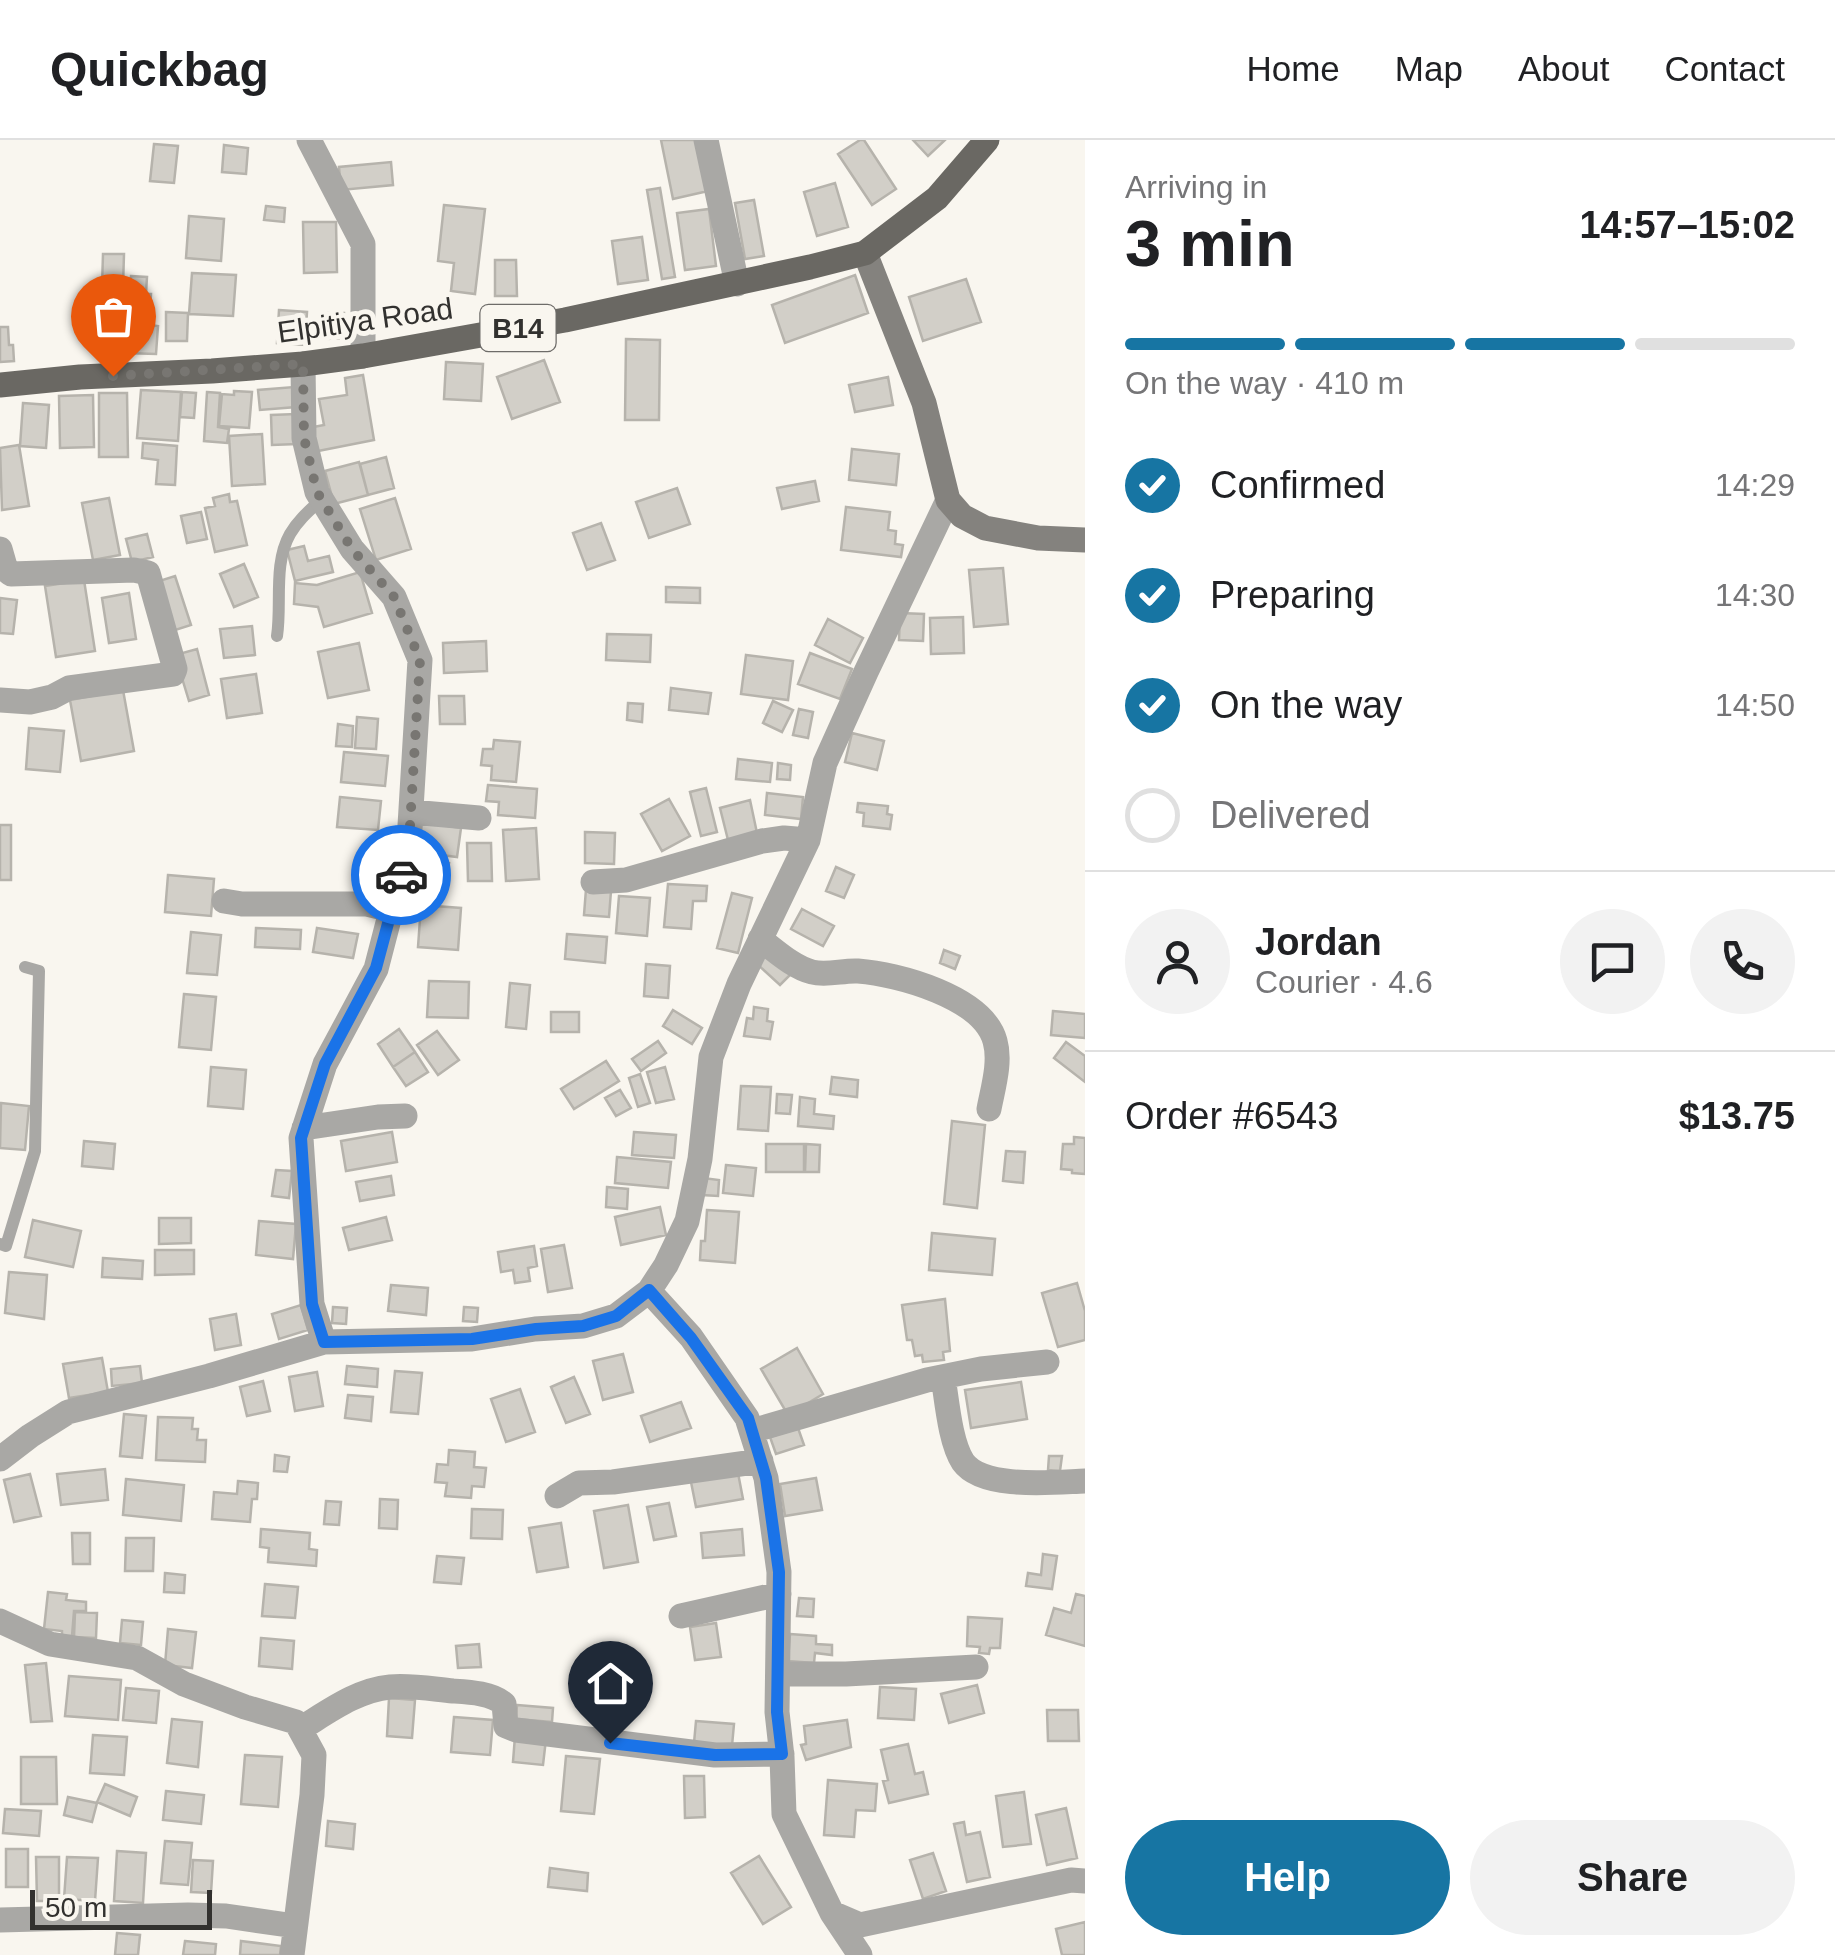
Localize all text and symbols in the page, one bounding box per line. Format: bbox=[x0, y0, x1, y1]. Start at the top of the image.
text: Quickbag bbox=[50, 43, 269, 96]
text: Home bbox=[1246, 49, 1340, 88]
text: Map bbox=[1395, 49, 1463, 88]
text: About bbox=[1518, 49, 1609, 88]
text: Contact bbox=[1664, 49, 1785, 88]
text: Arriving in bbox=[1125, 169, 1267, 205]
text: 14:57–15:02 bbox=[1579, 204, 1795, 246]
text: 3 min bbox=[1125, 207, 1295, 280]
pin bbox=[71, 274, 156, 377]
icon: bag bbox=[86, 289, 141, 344]
street label: Elpitiya Road bbox=[275, 291, 455, 349]
road number: B14 bbox=[480, 305, 556, 351]
text: On the way · 410 m bbox=[1125, 365, 1404, 401]
icon: check bbox=[1125, 458, 1180, 513]
text: Confirmed bbox=[1210, 464, 1385, 506]
text: 14:29 bbox=[1715, 467, 1795, 503]
icon: check bbox=[1125, 568, 1180, 623]
text: Preparing bbox=[1210, 574, 1375, 616]
text: 14:30 bbox=[1715, 577, 1795, 613]
icon: check bbox=[1125, 678, 1180, 733]
text: On the way bbox=[1210, 684, 1402, 726]
text: 14:50 bbox=[1715, 687, 1795, 723]
text: Delivered bbox=[1210, 794, 1371, 836]
courier bbox=[351, 825, 451, 925]
icon: car bbox=[374, 848, 429, 903]
button: person bbox=[1125, 909, 1230, 1014]
button: chat bbox=[1560, 909, 1665, 1014]
button: phone bbox=[1690, 909, 1795, 1014]
text: Jordan bbox=[1255, 921, 1382, 963]
text: Courier · 4.6 bbox=[1255, 964, 1433, 1000]
text: Order #6543 bbox=[1125, 1095, 1338, 1137]
text: $13.75 bbox=[1679, 1095, 1795, 1137]
pin bbox=[568, 1641, 653, 1744]
icon: home bbox=[583, 1656, 638, 1711]
button: Help bbox=[1125, 1820, 1450, 1935]
button: Share bbox=[1470, 1820, 1795, 1935]
scale bar bbox=[30, 1885, 212, 1930]
text: 50 m bbox=[45, 1892, 107, 1923]

